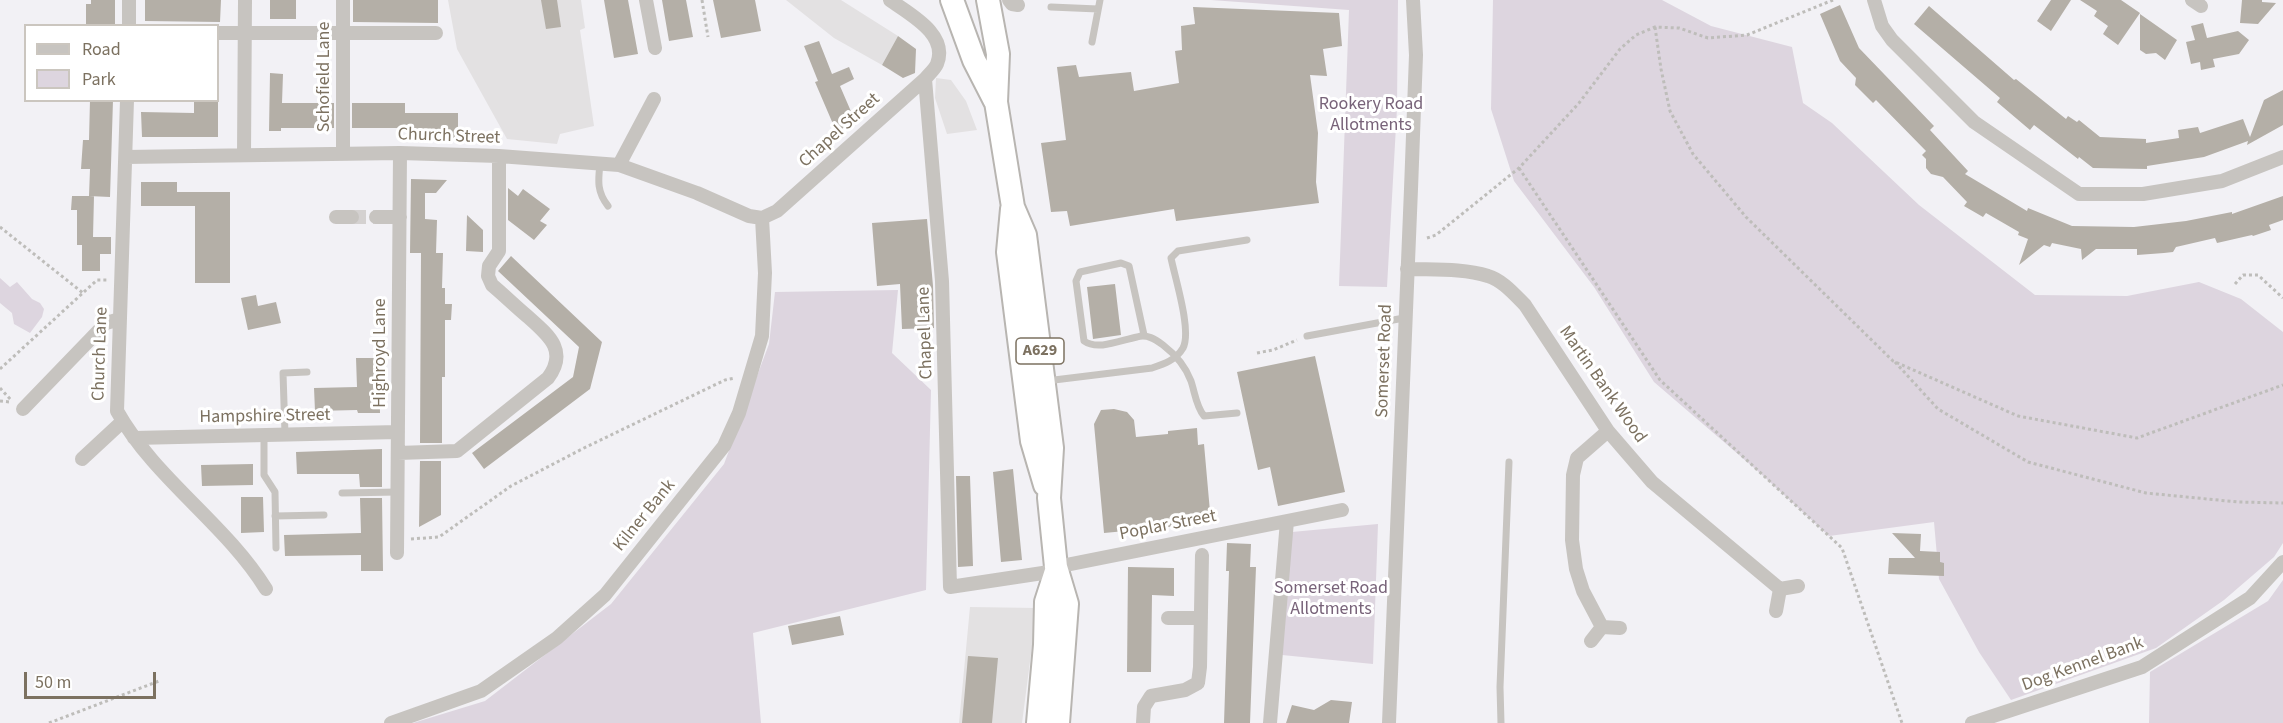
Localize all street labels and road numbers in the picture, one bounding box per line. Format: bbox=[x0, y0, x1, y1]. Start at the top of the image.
street label: Schofield Lane bbox=[314, 22, 336, 132]
street label: Chapel Street bbox=[795, 89, 885, 173]
street label: Church Street bbox=[397, 124, 501, 150]
street label: Chapel Lane bbox=[914, 286, 938, 380]
street label: Highroyd Lane bbox=[370, 298, 392, 408]
street label: Somerset Road bbox=[1372, 304, 1398, 418]
street label: Church Lane bbox=[89, 307, 113, 401]
street label: Martin Bank Wood bbox=[1554, 322, 1650, 448]
road number: A629 bbox=[1016, 338, 1064, 364]
street label: Hampshire Street bbox=[199, 405, 331, 429]
street label: Kilner Bank bbox=[609, 476, 681, 556]
street label: Poplar Street bbox=[1118, 506, 1218, 546]
street label: Dog Kennel Bank bbox=[2019, 633, 2147, 697]

